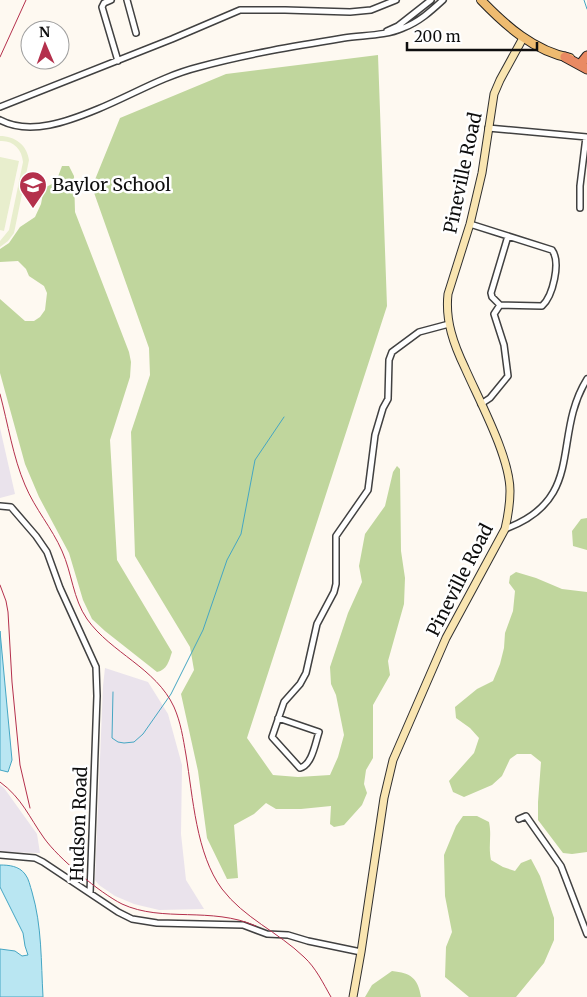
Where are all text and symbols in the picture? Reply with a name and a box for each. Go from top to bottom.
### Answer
north arrow [20,20,70,70]
scale bar [407,20,537,52]
text: N [39,23,50,41]
text: 200 m [414,27,461,46]
street label: Pineville Road [438,110,487,236]
school or university icon: Baylor School [18,170,48,209]
place label: Baylor School [52,173,171,196]
street label: Pineville Road [421,519,498,640]
street label: Hudson Road [65,766,92,882]

